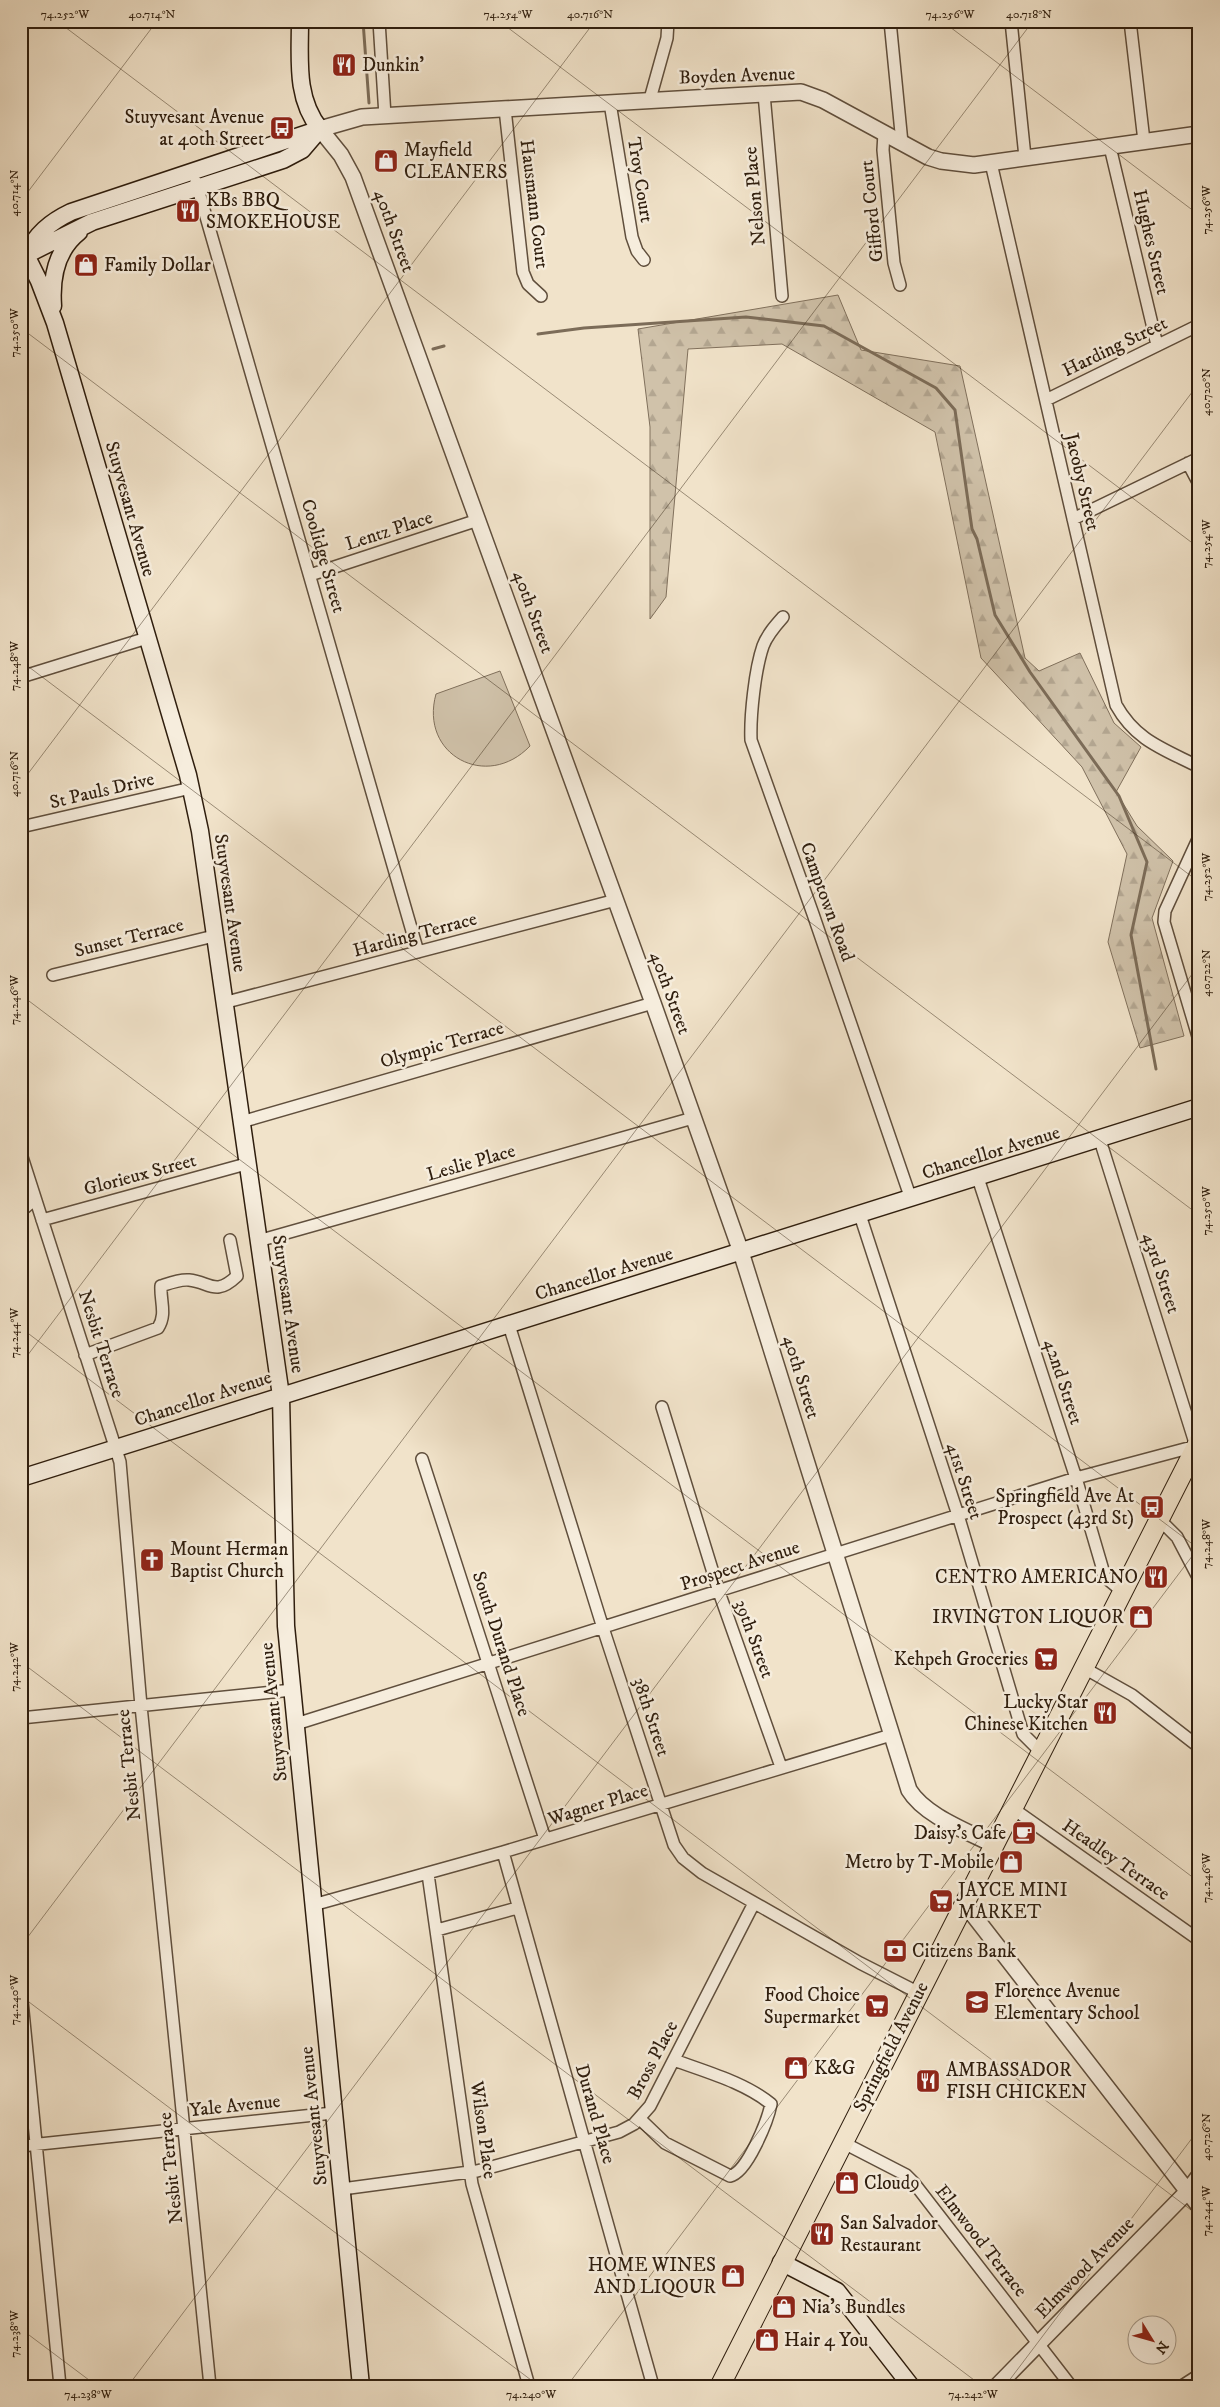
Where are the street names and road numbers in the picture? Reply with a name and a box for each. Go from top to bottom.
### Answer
street label: Boyden Avenue [678,62,796,90]
street label: Troy Court [622,136,658,224]
street label: Hausmann Court [515,138,553,270]
street label: Nelson Place [739,145,771,246]
street label: Gifford Court [855,159,889,263]
street label: 40th Street [368,187,420,275]
street label: Hughes Street [1128,187,1174,297]
street label: Harding Street [1059,312,1171,382]
street label: Jacoby Street [1059,429,1104,533]
street label: Stuyvesant Avenue [100,439,160,579]
street label: Coolidge Street [296,496,350,616]
street label: Lentz Place [342,506,436,556]
street label: 40th Street [507,568,559,656]
street label: St Pauls Drive [47,768,157,814]
street label: Stuyvesant Avenue [209,832,251,974]
street label: Camptown Road [795,839,859,965]
street label: Harding Terrace [351,907,480,963]
street label: Sunset Terrace [72,913,186,963]
street label: 40th Street [644,949,696,1037]
street label: Olympic Terrace [378,1016,507,1074]
street label: Chancellor Avenue [919,1121,1063,1185]
street label: Leslie Place [424,1139,518,1187]
street label: Glorieux Street [81,1149,199,1201]
street label: 43rd Street [1137,1230,1185,1316]
street label: Stuyvesant Avenue [267,1233,309,1375]
street label: Chancellor Avenue [532,1242,676,1306]
street label: Nesbit Terrace [73,1287,129,1401]
street label: 40th Street [777,1332,825,1422]
street label: 42nd Street [1038,1336,1088,1428]
street label: Chancellor Avenue [131,1366,275,1432]
street label: 41st Street [941,1440,987,1522]
street label: Prospect Avenue [677,1536,803,1596]
street label: South Durand Place [467,1569,535,1720]
street label: 39th Street [729,1597,779,1681]
street label: Stuyvesant Avenue [255,1641,293,1783]
street label: 38th Street [627,1675,675,1759]
street label: Nesbit Terrace [112,1708,146,1822]
street label: Wagner Place [544,1779,651,1831]
street label: Headley Terrace [1058,1814,1174,1906]
street label: Springfield Avenue [848,1978,934,2116]
street label: Bross Place [623,2017,683,2103]
street label: Stuyvesant Avenue [295,2045,333,2187]
street label: Durand Place [570,2061,620,2167]
street label: Wilson Place [465,2079,501,2180]
street label: Yale Avenue [188,2090,282,2122]
street label: Nesbit Terrace [154,2111,188,2225]
street label: Elmwood Terrace [930,2180,1032,2302]
street label: Elmwood Avenue [1031,2212,1139,2324]

